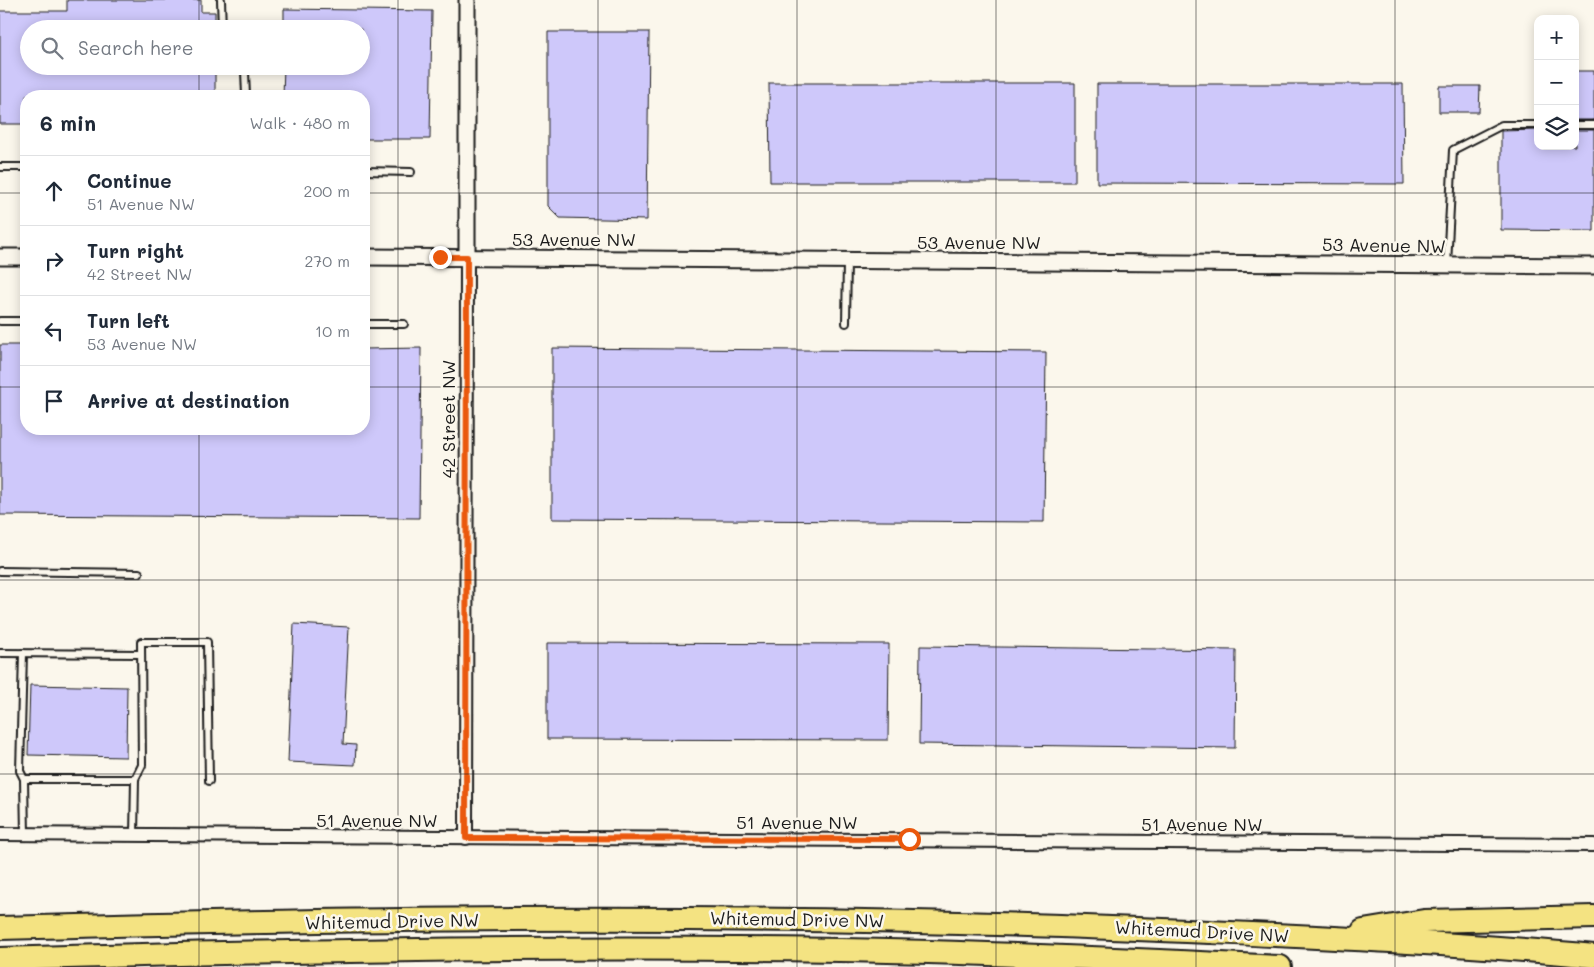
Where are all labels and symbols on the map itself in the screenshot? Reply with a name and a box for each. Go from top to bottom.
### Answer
street label: 53 Avenue NW [512,227,636,251]
street label: 53 Avenue NW [917,230,1041,254]
street label: 53 Avenue NW [1322,232,1446,258]
route end [429,246,452,269]
street label: 42 Street NW [436,360,460,478]
street label: 51 Avenue NW [316,808,438,832]
street label: 51 Avenue NW [736,810,858,834]
street label: 51 Avenue NW [1141,812,1263,836]
route start [898,828,921,851]
street label: Whitemud Drive NW [710,905,884,933]
street label: Whitemud Drive NW [305,907,479,935]
street label: Whitemud Drive NW [1114,914,1290,948]

